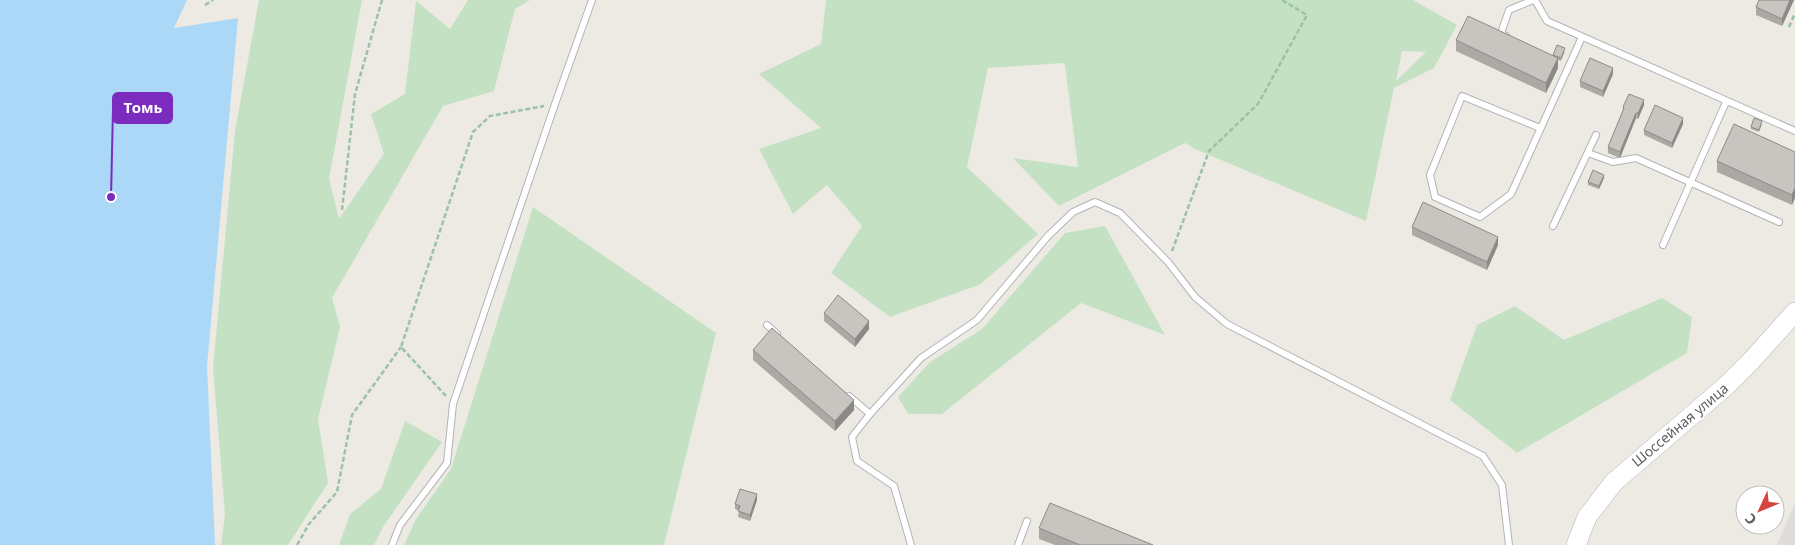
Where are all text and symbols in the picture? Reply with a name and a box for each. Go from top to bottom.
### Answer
callout: Томь [113,93,172,123]
text: Томь [124,97,163,117]
street label: Шоссейная улица [1627,379,1732,471]
north arrow [1735,485,1785,535]
text: С [1740,510,1760,529]

